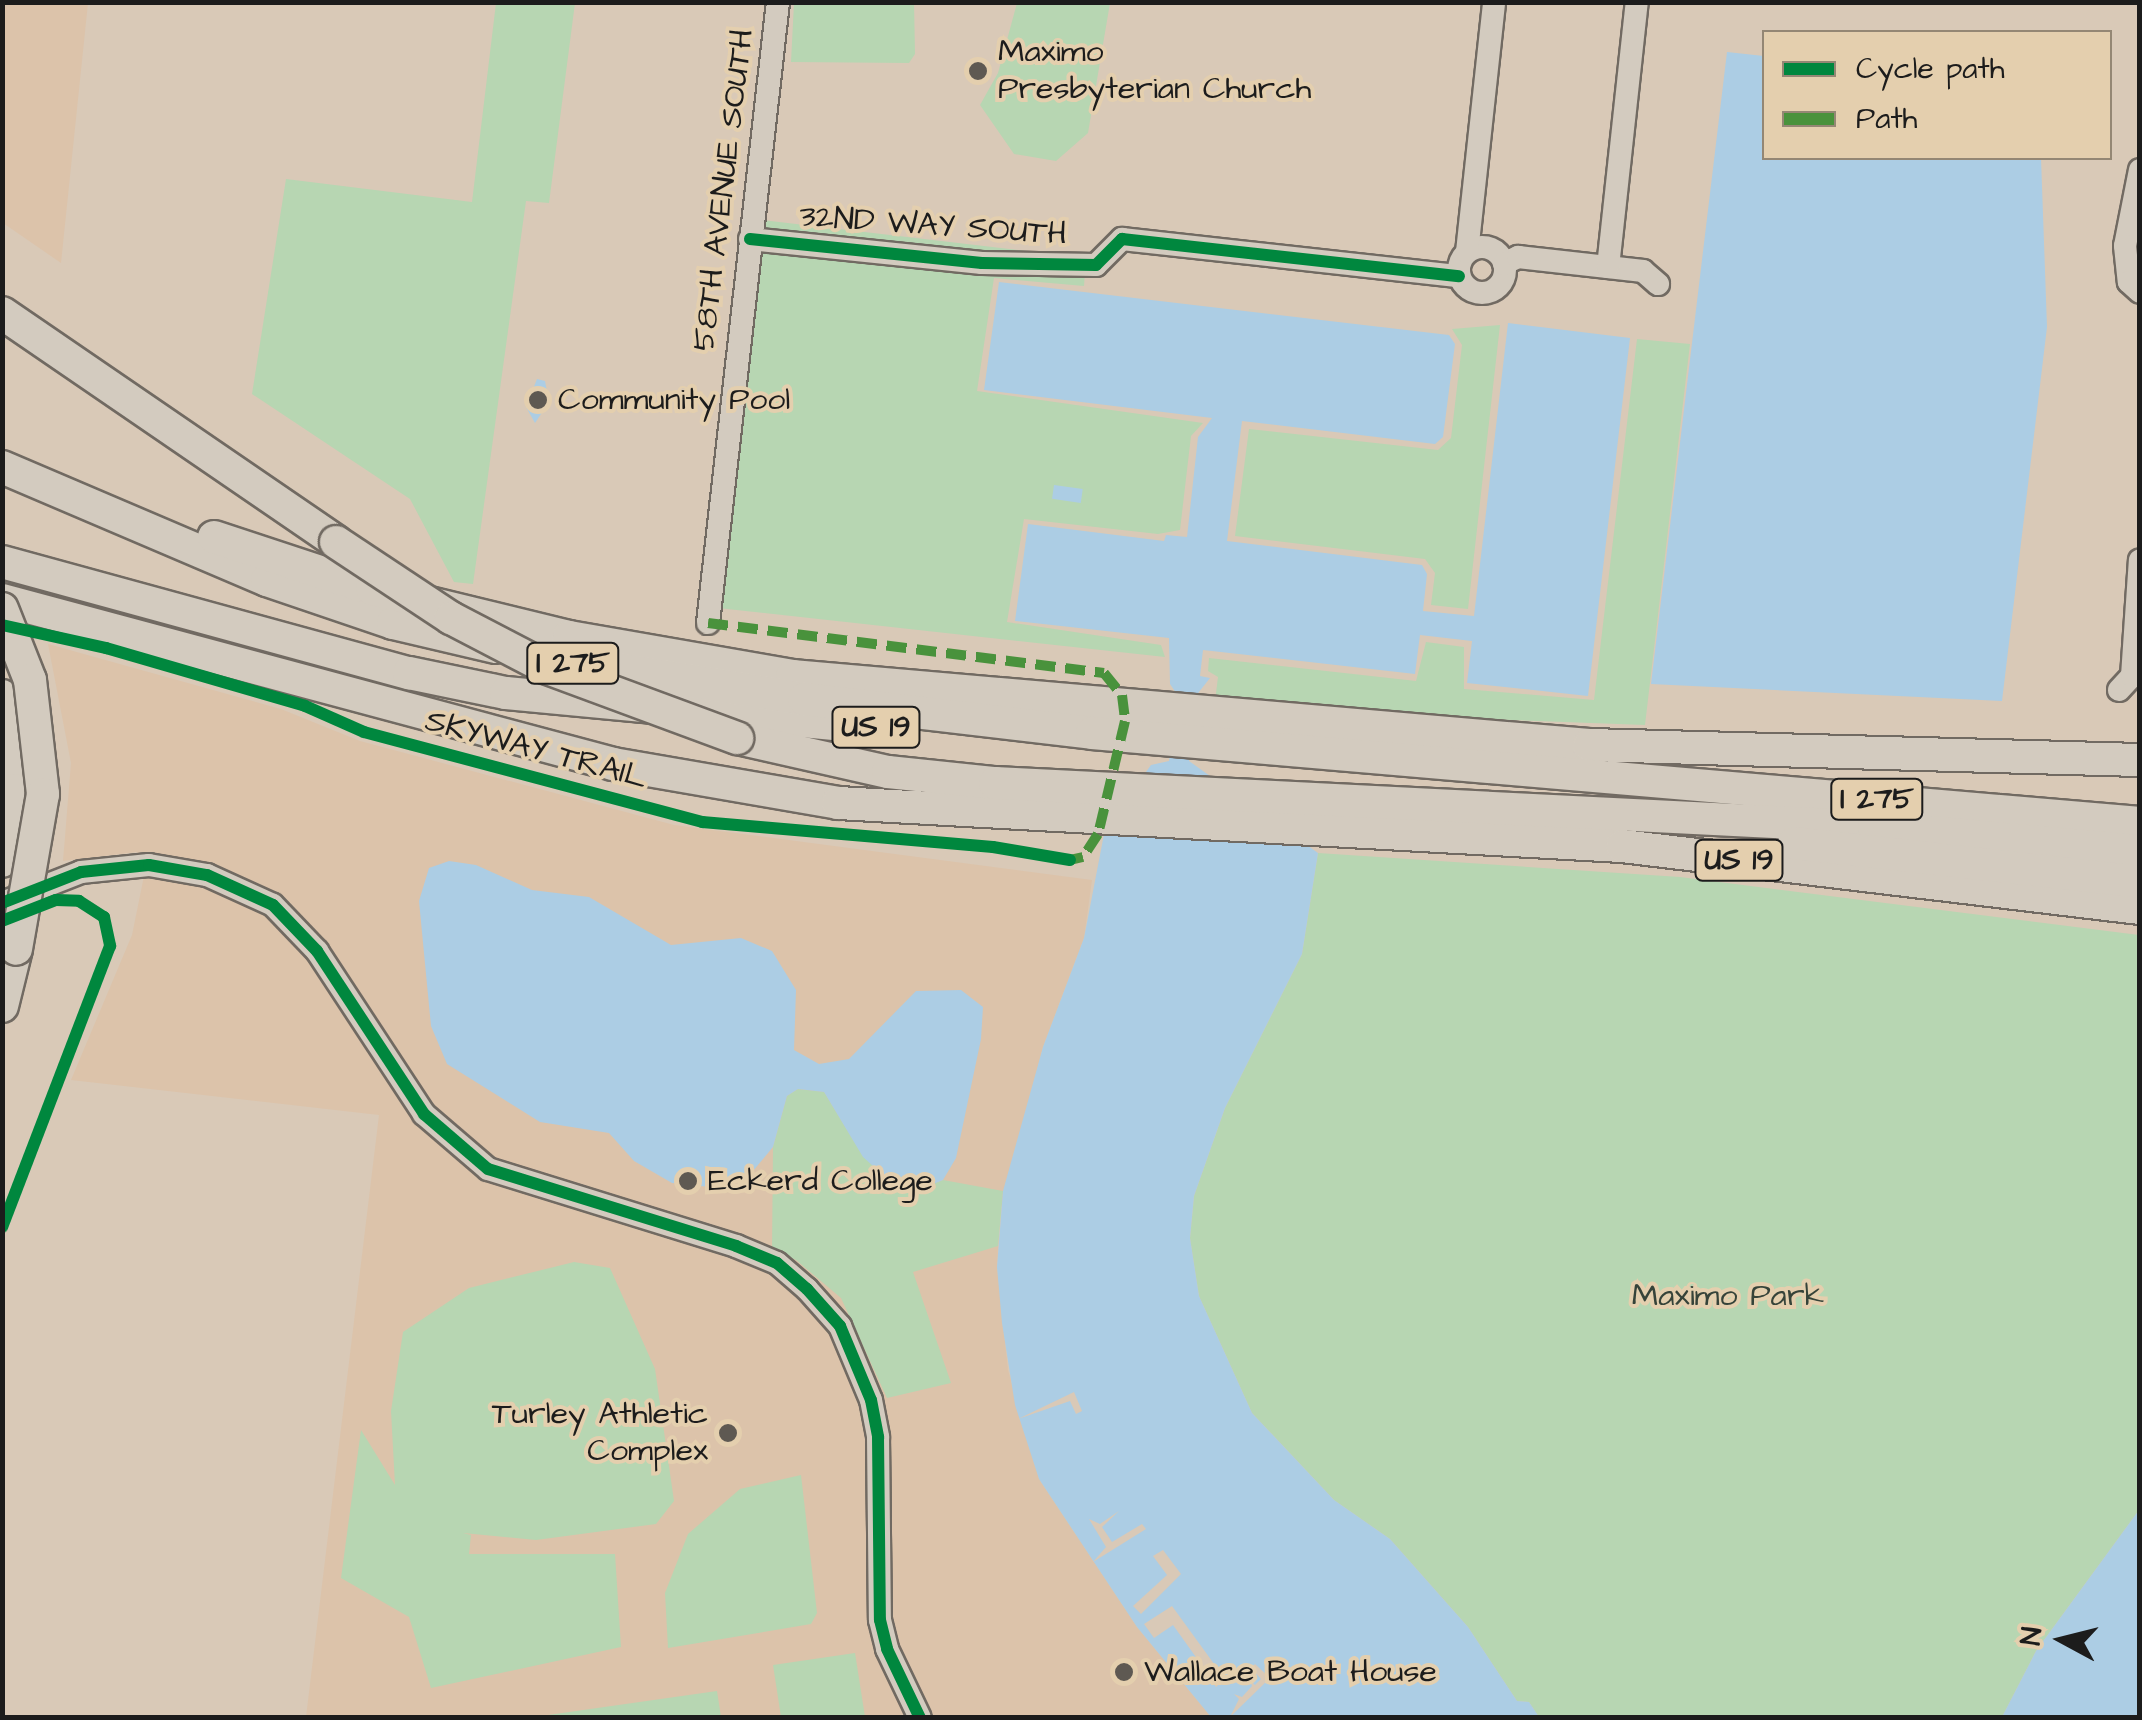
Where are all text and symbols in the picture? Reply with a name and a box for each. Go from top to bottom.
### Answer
street label: 58TH AVENUE SOUTH [685,27,763,353]
legend [1762,30,2112,160]
place label: Maximo Presbyterian Church [998,34,1311,109]
text: Cycle path [1856,48,2005,90]
marker: Maximo Presbyterian Church [967,60,989,82]
text: Path [1856,98,1917,140]
street label: 32ND WAY SOUTH [798,197,1068,255]
place label: Community Pool [558,381,790,419]
marker: Community Pool [527,389,549,411]
road number: I 275 [526,638,620,688]
street label: SKYWAY TRAIL [421,702,651,798]
road number: US 19 [831,702,921,752]
road number: I 275 [1830,774,1924,824]
road number: US 19 [1694,835,1784,885]
place label: Eckerd College [708,1162,933,1200]
marker: Eckerd College [677,1170,699,1192]
park label: Maximo Park [1632,1277,1824,1315]
place label: Turley Athletic Complex [492,1396,708,1471]
marker: Turley Athletic Complex [717,1422,739,1444]
north arrow [2012,1590,2112,1690]
text: N [2011,1625,2052,1647]
place label: Wallace Boat House [1144,1653,1437,1691]
marker: Wallace Boat House [1113,1661,1135,1683]

